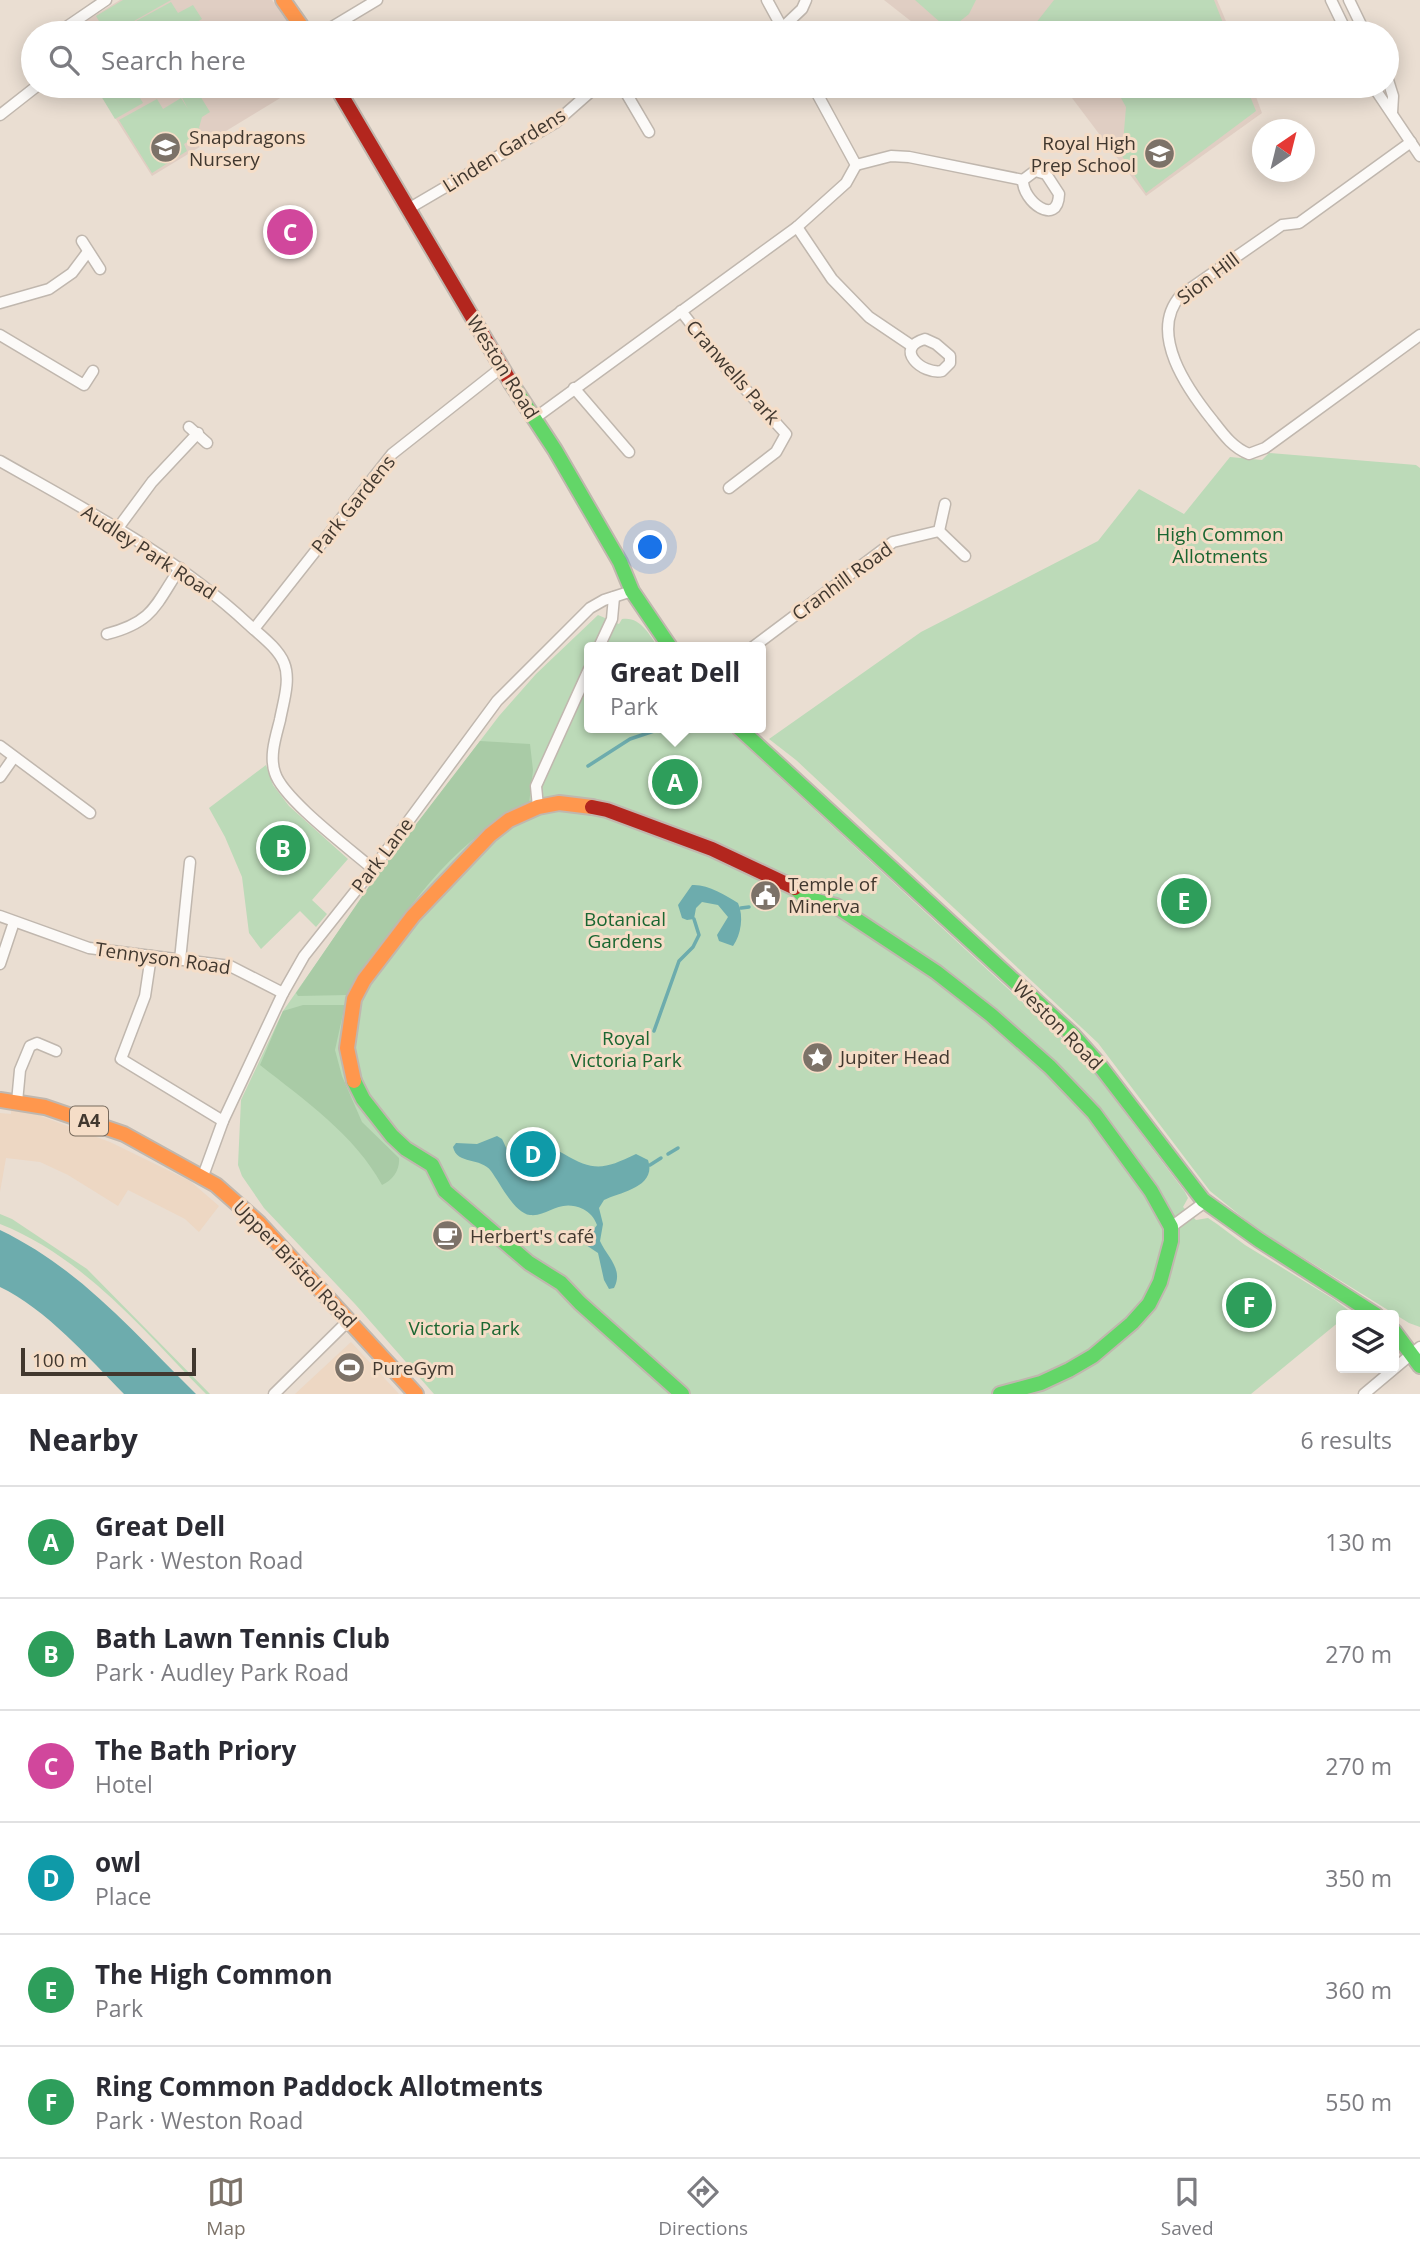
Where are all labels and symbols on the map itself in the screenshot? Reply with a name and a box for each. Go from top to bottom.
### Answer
street label: Linden Gardens [438,102,570,198]
north arrow [1252,119,1315,182]
place label: Snapdragons Nursery [189,124,306,172]
place label: Royal High Prep School [1031,130,1136,178]
school or university icon: Snapdragons Nursery [149,131,183,165]
school or university icon: Royal High Prep School [1142,137,1176,171]
pin: C [267,206,313,258]
street label: Sion Hill [1172,246,1244,310]
street label: Weston Road [461,310,545,424]
street label: Cranwells Park [680,314,786,430]
street label: Park Gardens [305,449,401,559]
street label: Audley Park Road [77,499,221,605]
park label: High Common Allotments [1156,521,1284,569]
your location [633,530,667,564]
street label: Cranhill Road [787,536,897,626]
pin: A [652,756,698,808]
street label: Park Lane [345,812,419,898]
pin: B [260,822,306,874]
place label: Temple of Minerva [788,871,878,919]
pin: E [1161,875,1207,927]
public building icon: Temple of Minerva [748,878,782,912]
park label: Botanical Gardens [584,906,666,954]
street label: Tennyson Road [94,936,232,980]
street label: Weston Road [1007,974,1109,1076]
park label: Royal Victoria Park [570,1025,682,1073]
place icon: Jupiter Head [800,1040,834,1074]
place label: Jupiter Head [838,1044,950,1070]
road number: A4 [70,1106,108,1136]
pin: D [510,1128,556,1180]
street label: Upper Bristol Road [227,1195,363,1333]
cafe icon: Herbert's café [430,1219,464,1253]
place label: Herbert's café [470,1223,594,1249]
pin: F [1226,1279,1272,1331]
park label: Victoria Park [408,1315,520,1341]
scale bar [21,1345,196,1377]
sports icon: PureGym [332,1351,366,1385]
place label: PureGym [372,1355,454,1381]

